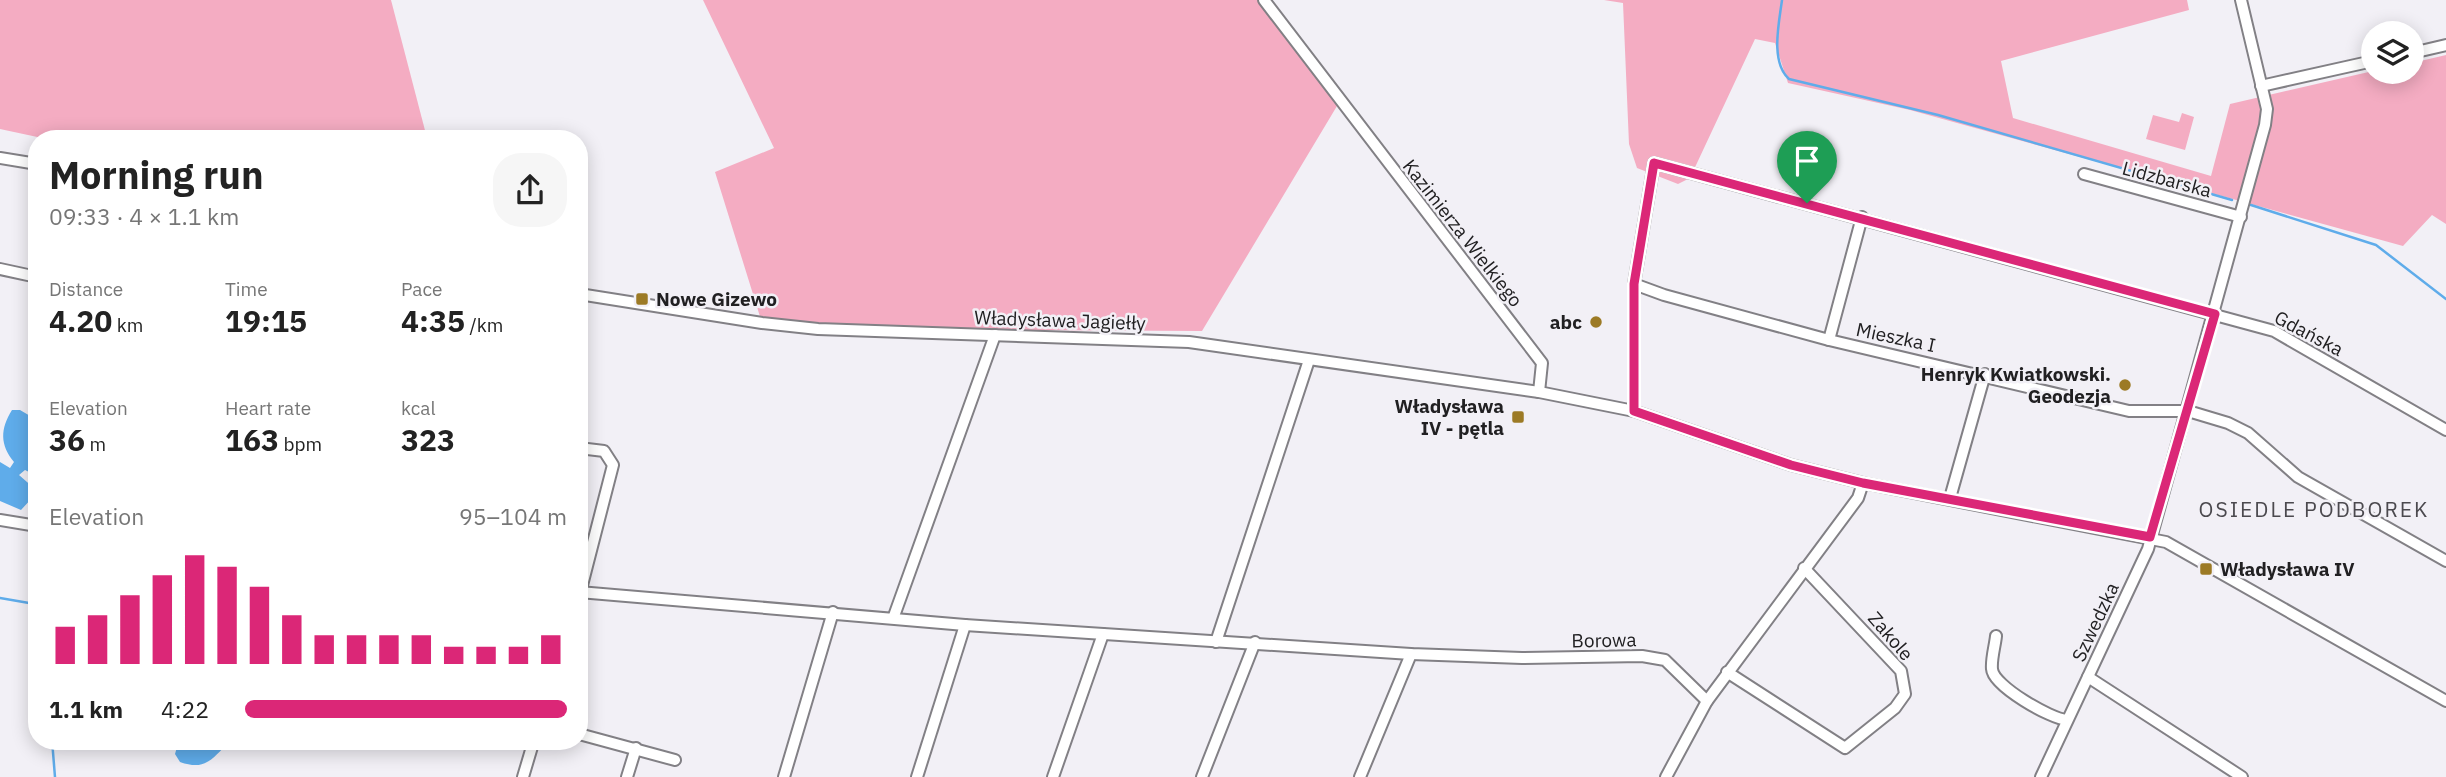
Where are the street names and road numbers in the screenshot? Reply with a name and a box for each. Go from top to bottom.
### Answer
street label: Kazimierza Wielkiego [1398,154,1528,312]
street label: Lidzbarska [2120,156,2214,202]
street label: Władysława Jagiełły [974,305,1147,335]
street label: Gdańska [2270,305,2348,361]
street label: Mieszka I [1854,317,1938,357]
street label: Szwedzka [2066,579,2124,665]
street label: Zakole [1863,607,1919,665]
street label: Borowa [1571,627,1637,653]

